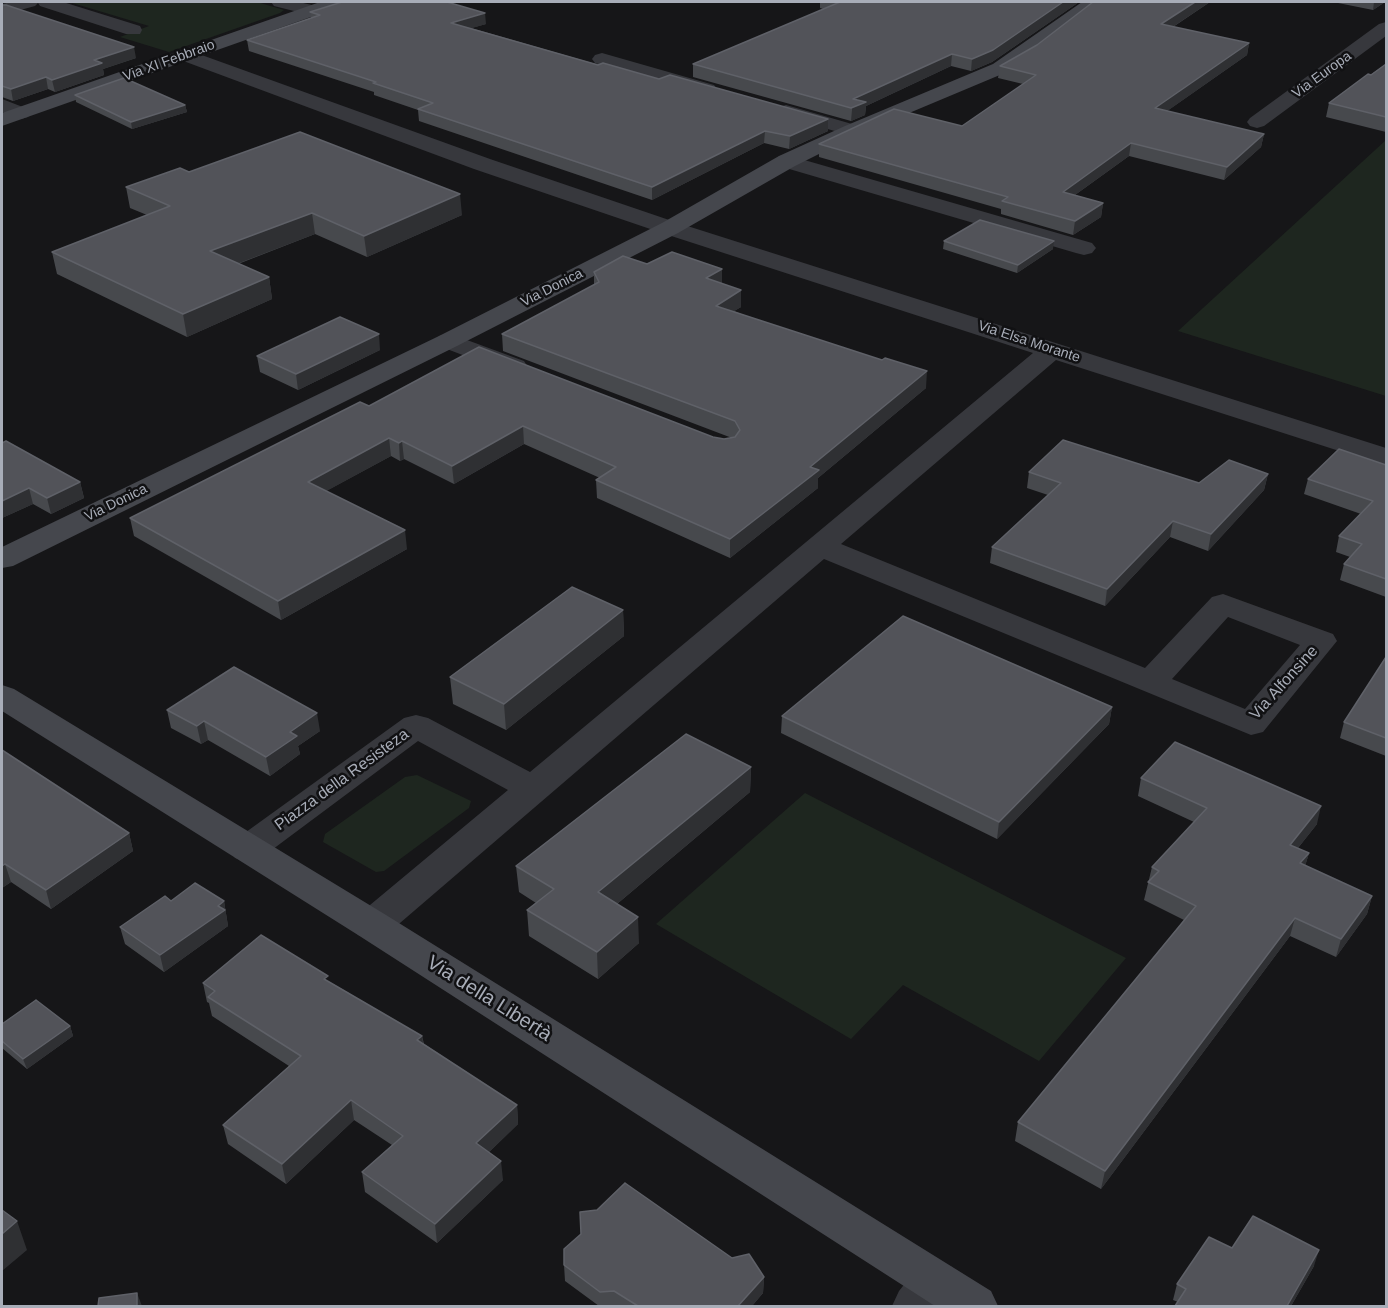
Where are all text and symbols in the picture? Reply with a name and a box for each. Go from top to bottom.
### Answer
street label: Via XI Febbraio [121,37,217,85]
street label: Via Europa [1289,48,1355,102]
street label: Via Donica [518,265,586,311]
street label: Via Elsa Morante [976,318,1082,366]
street label: Via Donica [82,481,150,525]
street label: Via Alfonsine [1246,642,1322,724]
street label: Piazza della Resisteza [271,725,413,835]
street label: Via della Libertà [422,951,556,1047]

